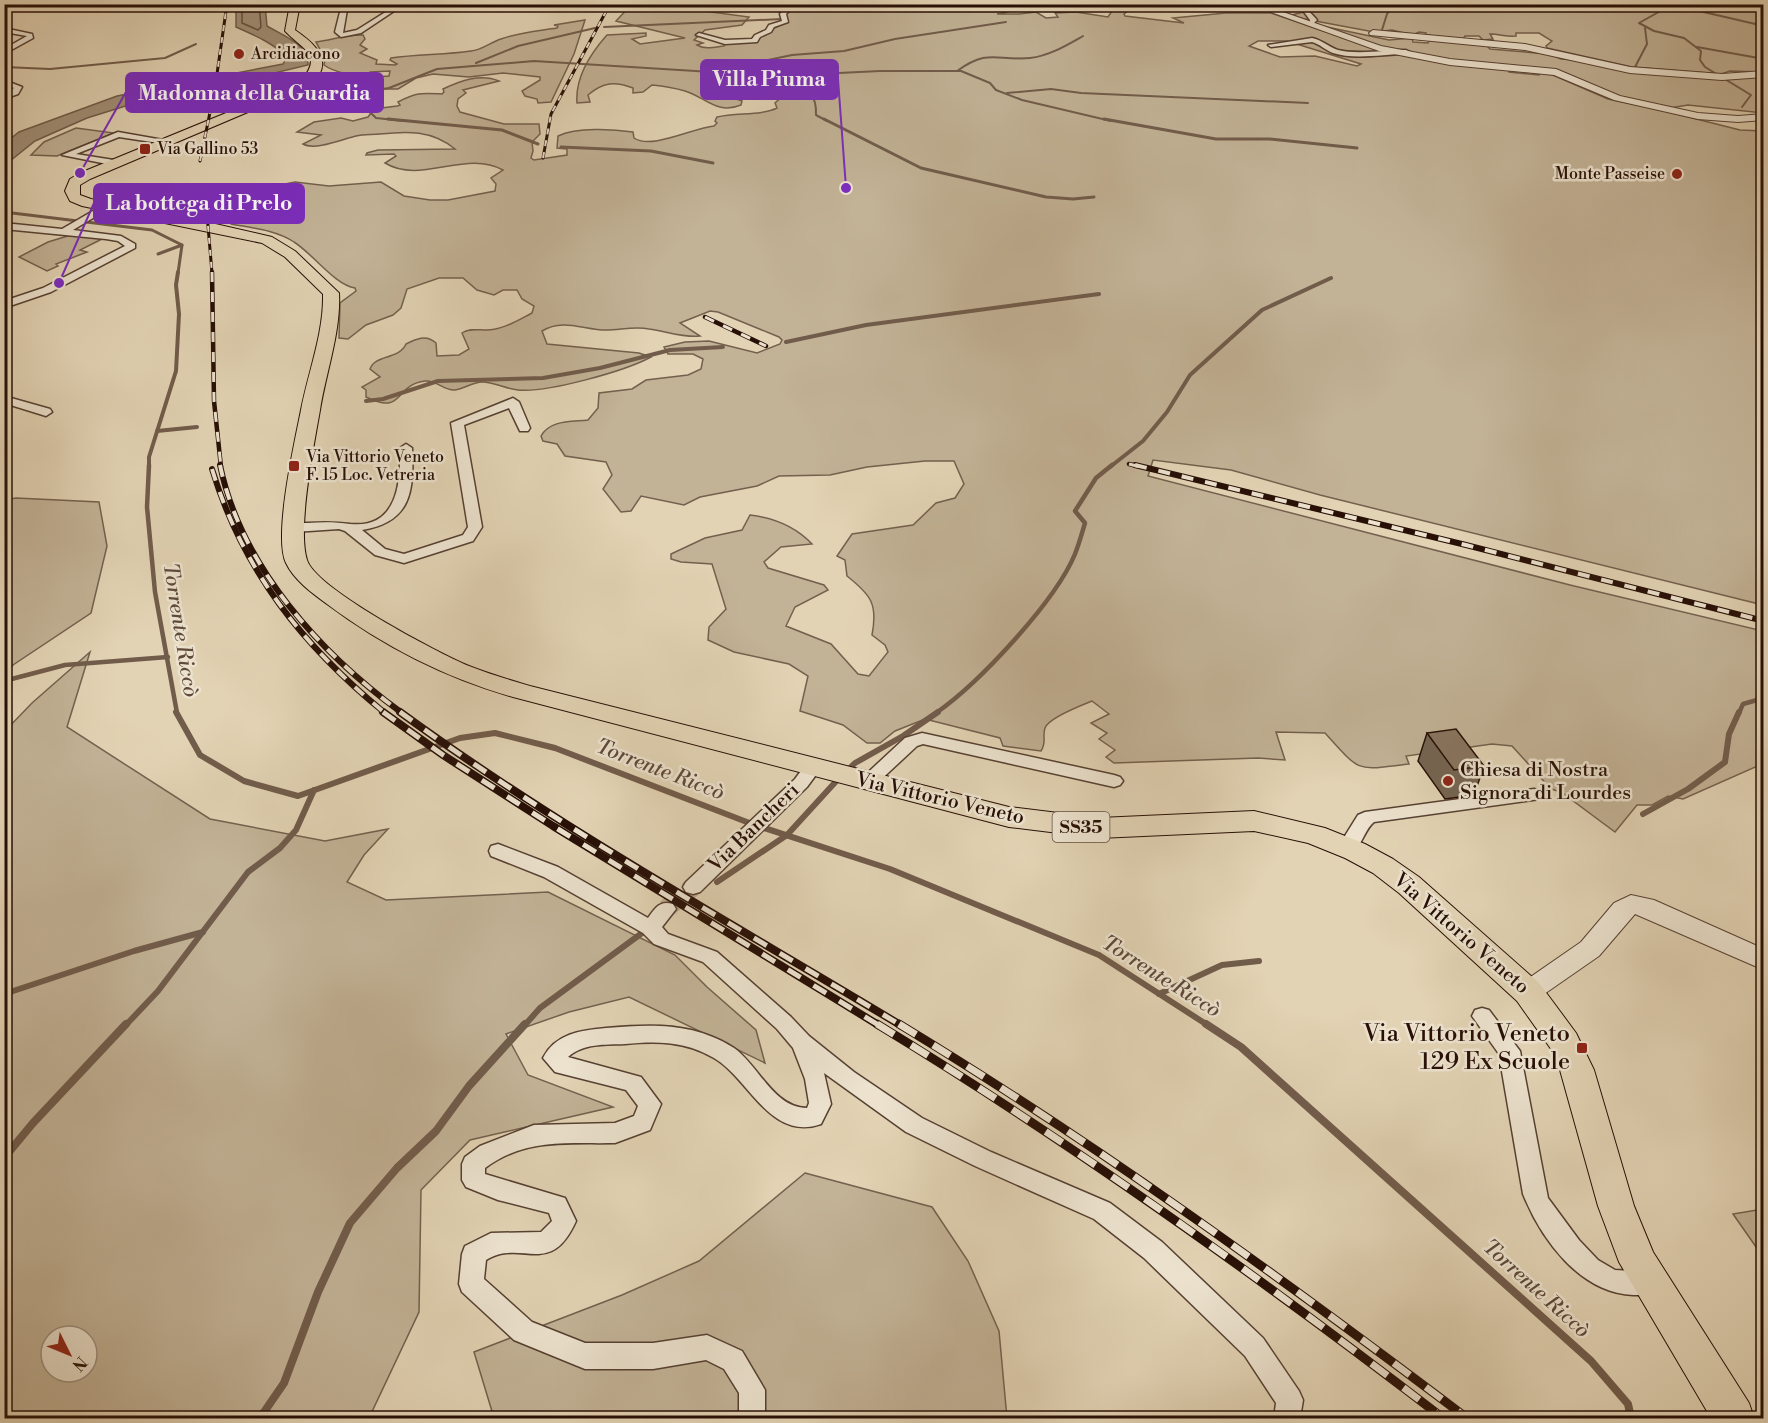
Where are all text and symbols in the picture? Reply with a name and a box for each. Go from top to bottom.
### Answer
place label: Arcidiacono [250,44,340,64]
marker: Arcidiacono [232,47,246,61]
callout: Villa Piuma [701,60,838,99]
text: Villa Piuma [711,67,826,93]
callout: Madonna della Guardia [126,73,383,112]
text: Madonna della Guardia [138,81,371,107]
place label: Via Gallino 53 [156,139,258,159]
marker: Via Gallino 53 [138,142,152,156]
place label: Monte Passeise [1555,164,1665,184]
marker: Monte Passeise [1670,167,1684,181]
callout: La bottega di Prelo [94,184,304,223]
text: La bottega di Prelo [106,191,292,217]
place label: Via Vittorio Veneto F. 15 Loc. Vetreria [305,447,444,485]
marker: Via Vittorio Veneto F. 15 Loc. Vetreria [287,459,301,473]
water label: Torrente Riccò [157,561,203,699]
water label: Torrente Riccò [592,734,728,806]
place label: Chiesa di Nostra Signora di Lourdes [1460,758,1631,806]
street label: Via Vittorio Veneto [852,767,1027,831]
marker: Chiesa di Nostra Signora di Lourdes [1441,774,1455,788]
street label: Via Bancheri [702,778,805,879]
road number: SS35 [1052,812,1110,842]
street label: Via Vittorio Veneto [1387,867,1534,1000]
water label: Torrente Riccò [1097,930,1225,1024]
place label: Via Vittorio Veneto 129 Ex Scuole [1362,1019,1570,1077]
marker: Via Vittorio Veneto 129 Ex Scuole [1575,1041,1589,1055]
water label: Torrente Riccò [1477,1234,1595,1344]
north arrow [39,1324,99,1384]
text: N [67,1352,91,1375]

